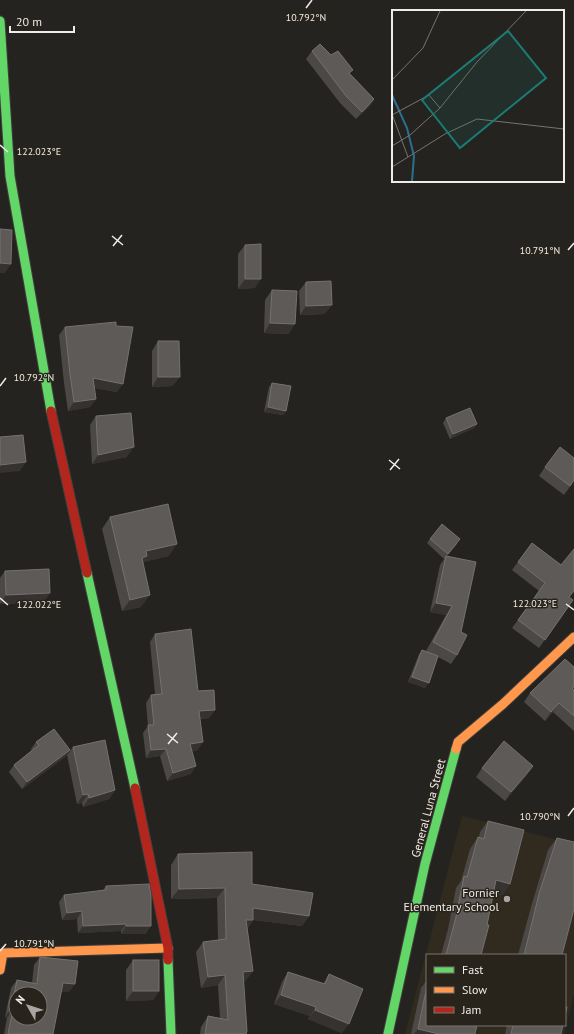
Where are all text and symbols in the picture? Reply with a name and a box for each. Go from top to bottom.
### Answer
scale bar [10,8,74,34]
inset map [392,10,564,182]
text: 10.792°N [286,11,326,24]
text: 20 m [16,14,42,29]
text: 122.023°E [17,145,61,158]
text: 10.791°N [520,244,560,257]
text: 10.792°N [14,371,54,384]
text: 122.023°E [513,597,557,610]
text: 122.022°E [17,598,61,611]
street label: General Luna Street [408,757,448,859]
text: 10.790°N [520,810,560,823]
place label: Fornier Elementary School [403,885,499,914]
marker: Fornier Elementary School [502,894,512,904]
text: 10.791°N [14,937,54,950]
legend [426,954,566,1026]
text: Fast [462,962,483,977]
text: Slow [462,982,487,997]
north arrow [8,986,48,1026]
text: N [13,992,28,1007]
text: Jam [461,1002,481,1017]

